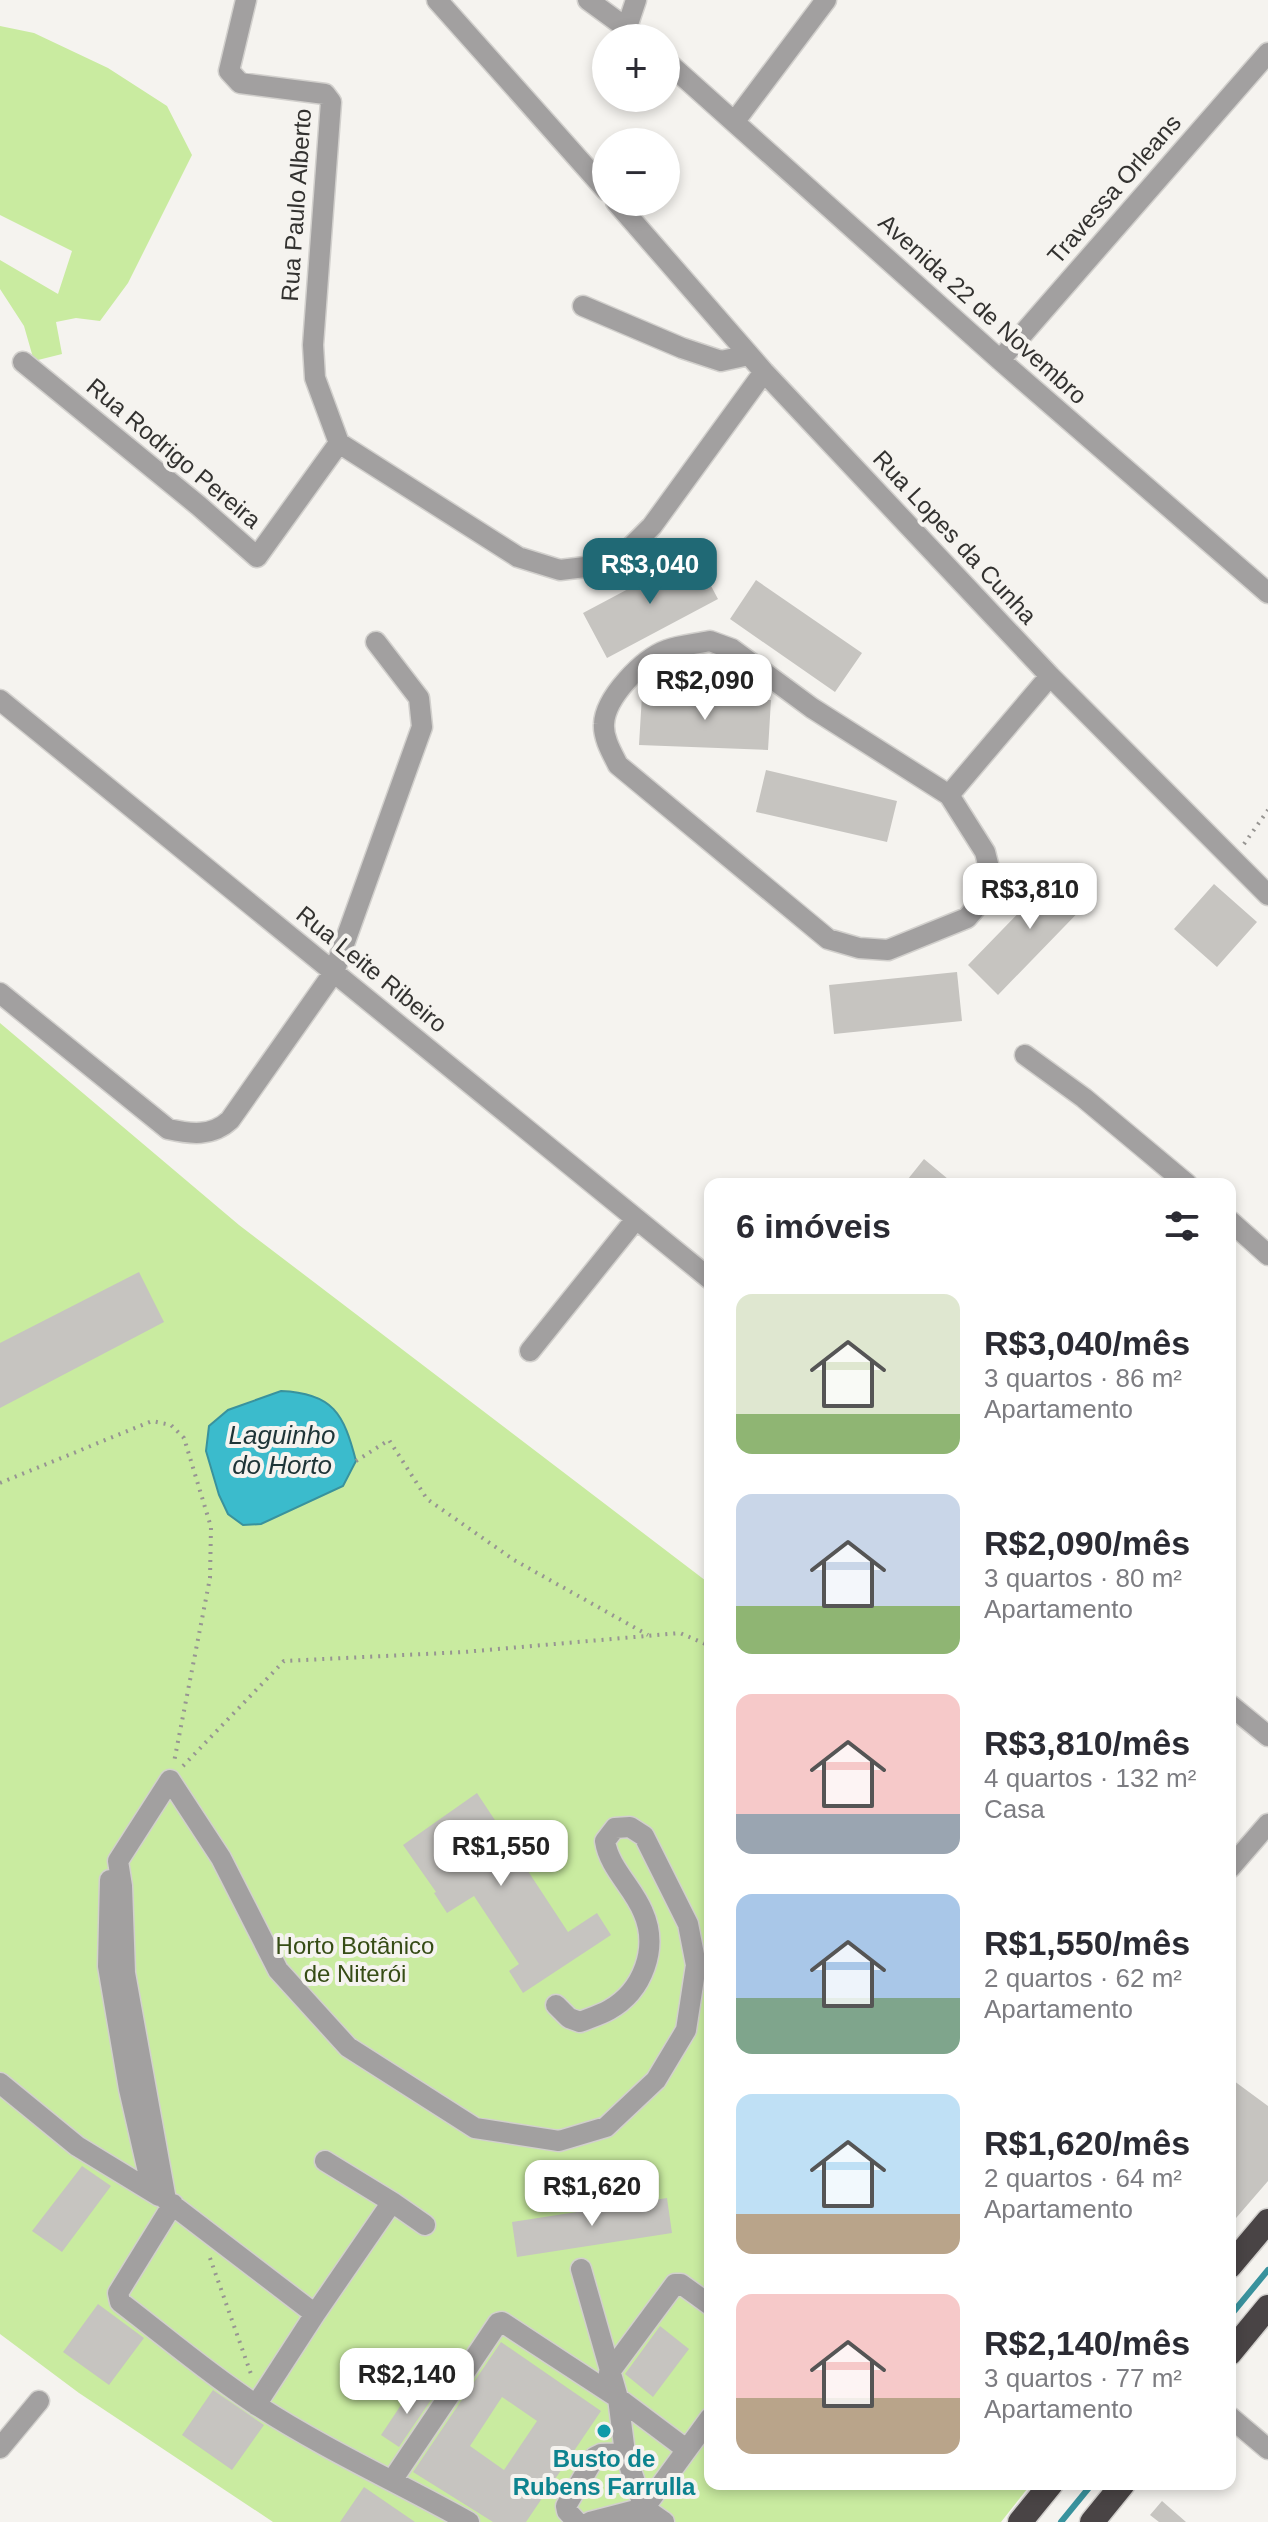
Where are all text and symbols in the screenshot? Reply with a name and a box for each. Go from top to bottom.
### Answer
map controls [592,24,680,216]
button: + [592,24,680,112]
street label: Rua Paulo Alberto [276,108,316,302]
street label: Travessa Orleans [1042,109,1186,269]
button: − [592,128,680,216]
street label: Avenida 22 de Novembro [873,208,1093,410]
street label: Rua Rodrigo Pereira [82,372,267,534]
street label: Rua Lopes da Cunha [868,445,1043,630]
pin: R$3,040 [576,538,724,606]
text: R$3,040 [601,549,699,579]
pin: R$2,090 [631,654,779,722]
text: R$2,090 [656,665,754,695]
pin: R$3,810 [956,863,1104,931]
text: R$3,810 [981,874,1079,904]
street label: Rua Leite Ribeiro [291,900,453,1038]
icon: filters [1160,1204,1204,1248]
text: 6 imóveis [736,1207,891,1245]
text: R$3,040/mês [984,1324,1190,1362]
icon: home [800,1326,896,1422]
text: 3 quartos · 86 m² [984,1363,1182,1393]
text: Apartamento [984,1394,1133,1424]
water label: Laguinho do Horto [229,1420,336,1480]
text: R$2,090/mês [984,1524,1190,1562]
icon: home [800,1526,896,1622]
text: 3 quartos · 80 m² [984,1563,1182,1593]
text: Apartamento [984,1594,1133,1624]
text: R$3,810/mês [984,1724,1190,1762]
icon: home [800,1726,896,1822]
text: 4 quartos · 132 m² [984,1763,1196,1793]
text: Casa [984,1794,1045,1824]
pin: R$1,550 [427,1820,575,1888]
text: R$1,550 [452,1831,550,1861]
text: R$1,550/mês [984,1924,1190,1962]
icon: home [800,1926,896,2022]
park label: Horto Botânico de Niterói [276,1932,434,1987]
text: 2 quartos · 62 m² [984,1963,1182,1993]
text: Apartamento [984,1994,1133,2024]
text: R$1,620/mês [984,2124,1190,2162]
icon: home [800,2126,896,2222]
pin: R$1,620 [518,2160,666,2228]
text: 2 quartos · 64 m² [984,2163,1182,2193]
text: R$1,620 [543,2171,641,2201]
text: Apartamento [984,2194,1133,2224]
text: R$2,140/mês [984,2324,1190,2362]
icon: home [800,2326,896,2422]
pin: R$2,140 [333,2348,481,2416]
text: R$2,140 [358,2359,456,2389]
text: 3 quartos · 77 m² [984,2363,1182,2393]
text: Apartamento [984,2394,1133,2424]
marker: Busto de Rubens Farrulla [595,2422,613,2440]
place label: Busto de Rubens Farrulla [513,2445,696,2500]

